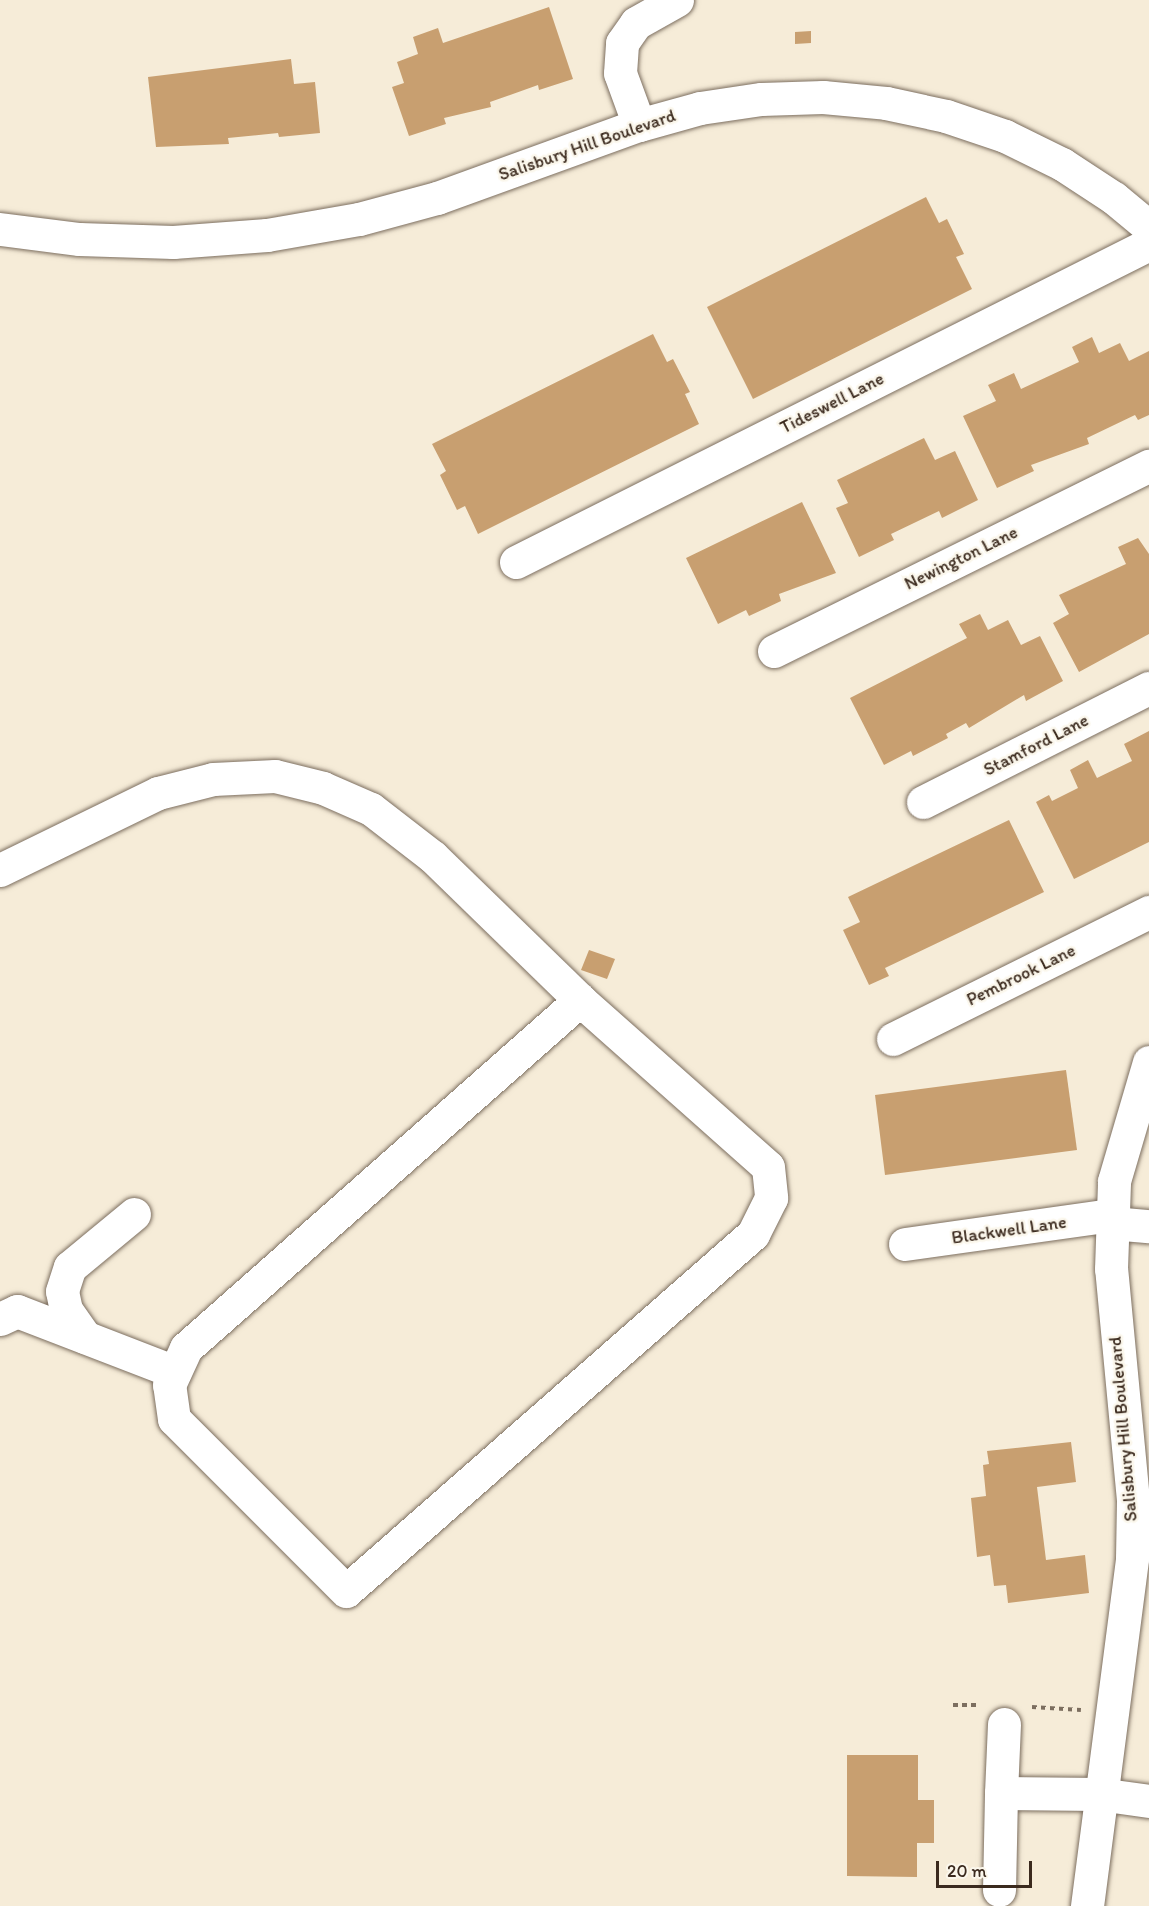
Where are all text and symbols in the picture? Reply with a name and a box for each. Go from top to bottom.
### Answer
street label: Salisbury Hill Boulevard [495,104,679,186]
street label: Tideswell Lane [777,368,887,438]
street label: Newington Lane [901,521,1021,595]
street label: Stamford Lane [980,709,1092,781]
street label: Pembrook Lane [963,939,1079,1011]
street label: Blackwell Lane [950,1211,1068,1249]
street label: Salisbury Hill Boulevard [1104,1335,1142,1523]
scale bar [939,1849,1035,1887]
text: 20 m [947,1860,987,1882]

